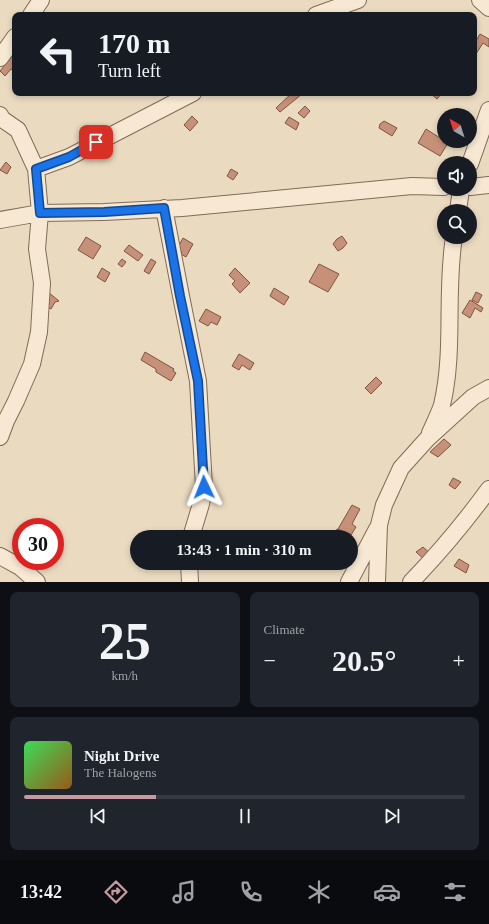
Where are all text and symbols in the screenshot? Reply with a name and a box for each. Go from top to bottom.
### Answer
icon: left [32,28,84,80]
text: 170 m [98,28,170,59]
text: Turn left [98,61,161,81]
north arrow [437,108,477,148]
map controls [437,108,477,244]
pin [79,125,113,159]
icon: arrive [85,131,107,153]
button: sound [437,156,477,196]
button: search [437,204,477,244]
position arrow [183,466,225,508]
speed limit sign: 30 [12,518,64,570]
text: 13:43 · 1 min · 310 m [177,542,312,558]
text: 25 [99,613,151,670]
text: Climate [264,622,305,637]
text: 20.5° [332,644,397,677]
text: − [264,648,276,673]
text: + [453,648,465,673]
text: km/h [111,668,138,683]
text: Night Drive [84,748,159,764]
text: The Halogens [84,765,157,780]
icon: previous [87,805,109,827]
icon: pause [234,805,256,827]
icon: next [381,805,403,827]
icon: directions [102,878,130,906]
icon: music [170,878,198,906]
icon: phone [237,878,265,906]
icon: climate [305,878,333,906]
icon: car [373,878,401,906]
icon: filters [441,878,469,906]
text: 13:42 [20,882,62,902]

